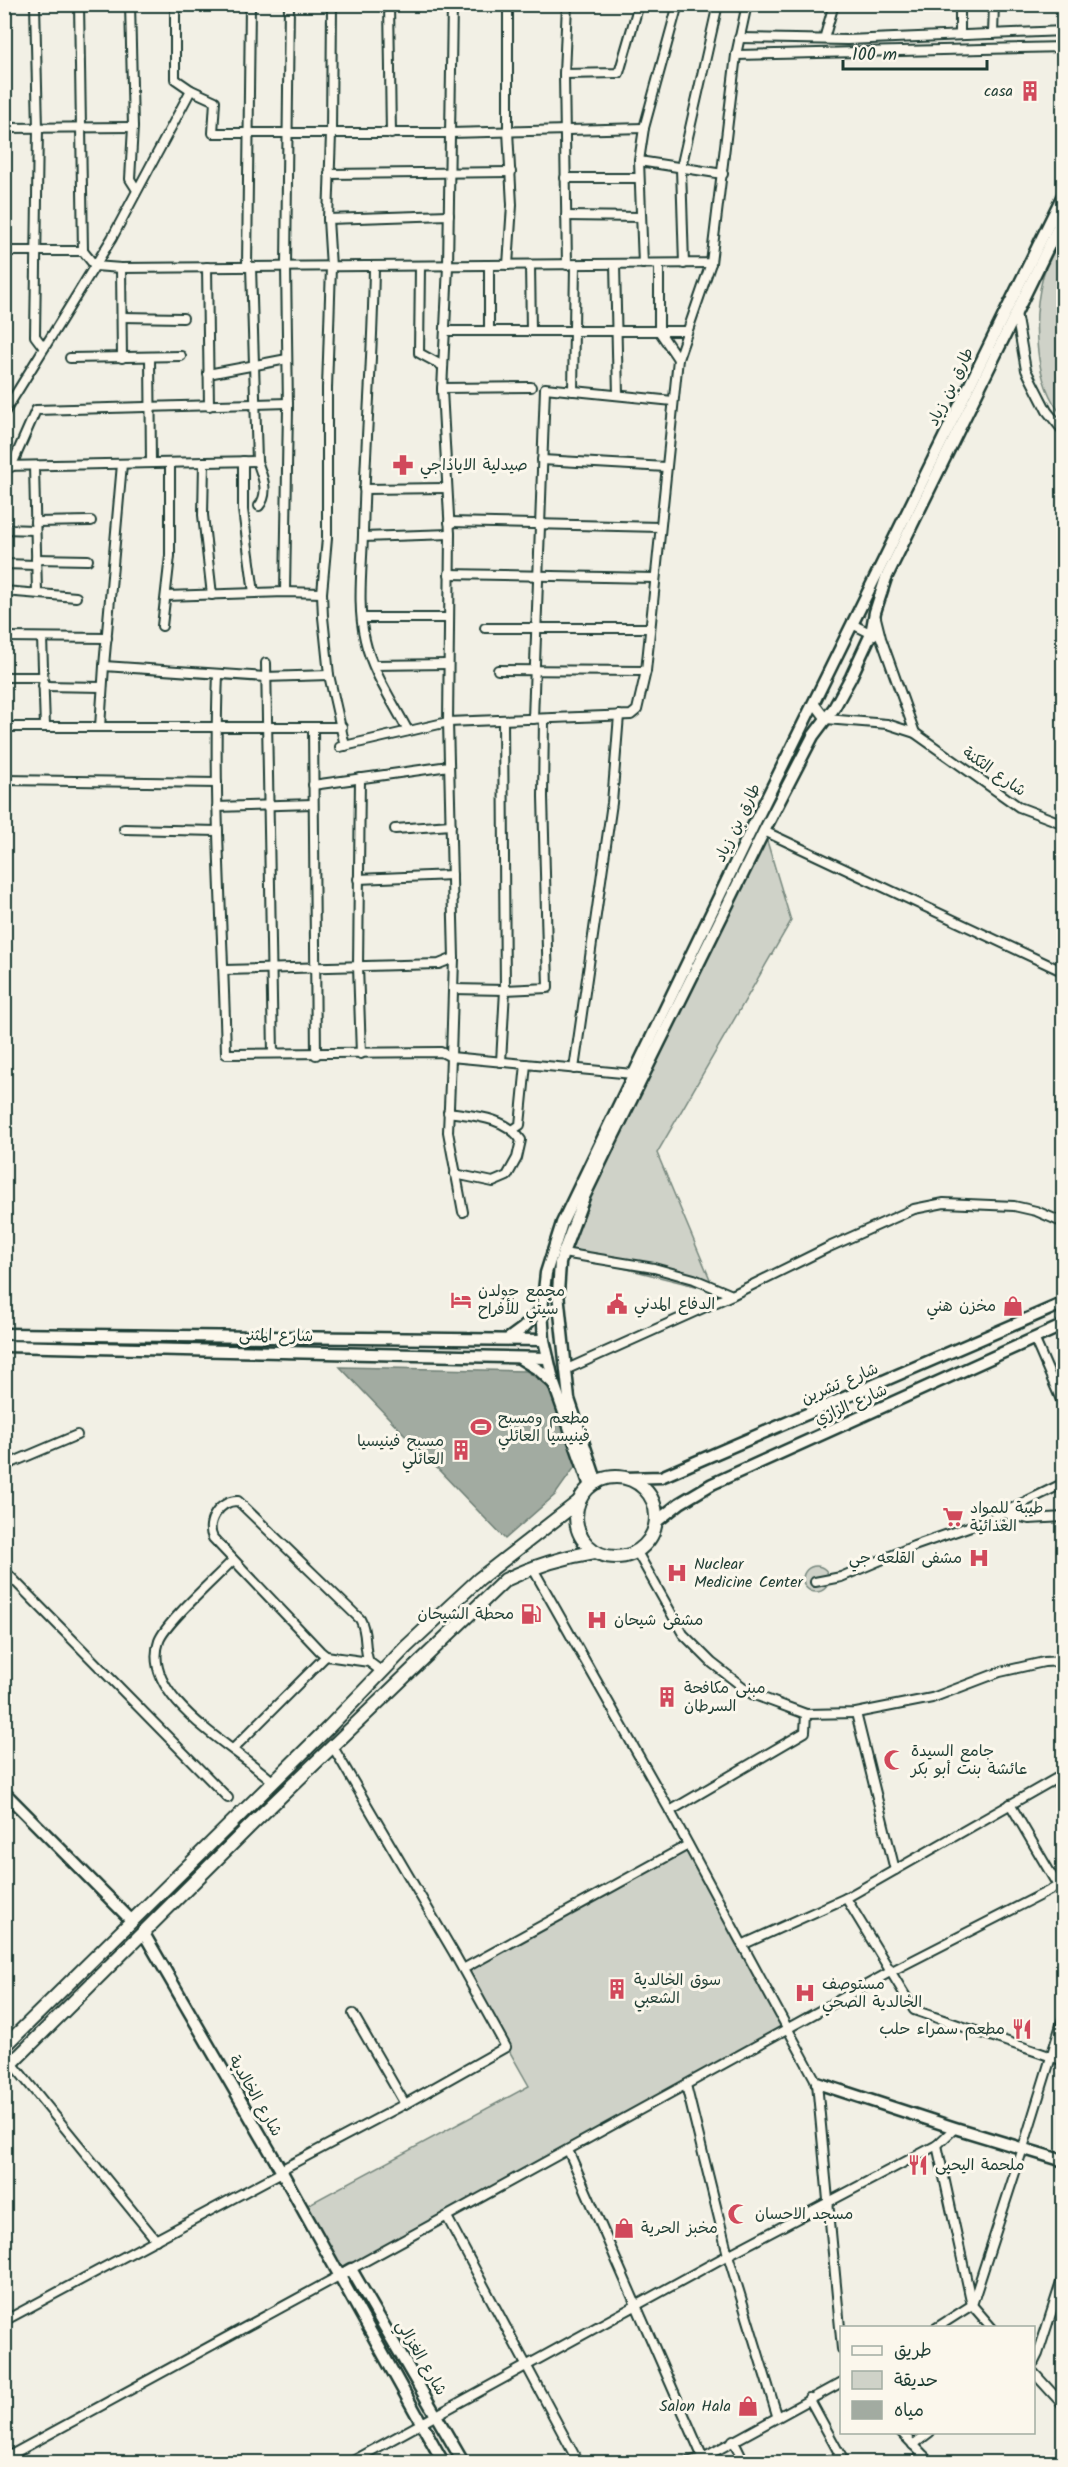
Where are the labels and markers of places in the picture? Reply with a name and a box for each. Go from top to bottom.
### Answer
place label: casa [984,79,1013,104]
building icon: casa [1018,79,1042,103]
pharmacy icon: صيدلية الاياذاجي [391,453,415,477]
place label: صيدلية الاياذاجي [420,453,528,479]
place label: مجمع جولدن سيتي للأفراح [478,1279,565,1323]
hotel icon: مجمع جولدن سيتي للأفراح [449,1288,473,1312]
public building icon: الدفاع المدني [605,1292,629,1316]
place label: الدفاع المدني [634,1292,715,1318]
place label: مخزن هني [926,1294,996,1320]
shop icon: مخزن هني [1001,1294,1025,1318]
place label: مطعم ومسبح فينيسيا العائلي [498,1406,590,1450]
sports icon: مطعم ومسبح فينيسيا العائلي [469,1415,493,1439]
place label: مسبح فينيسيا العائلي [357,1429,444,1473]
building icon: مسبح فينيسيا العائلي [449,1438,473,1462]
place label: طيبة للمواد الغذائية [970,1496,1044,1539]
supermarket icon: طيبة للمواد الغذائية [941,1505,965,1529]
place label: مشفى القلعه جي [849,1546,962,1572]
hospital icon: مشفى القلعه جي [967,1546,991,1570]
place label: Nuclear Medicine Center [694,1552,804,1595]
hospital icon: Nuclear Medicine Center [665,1561,689,1585]
place label: محطة الشيحان [417,1602,514,1627]
fuel station icon: محطة الشيحان [519,1602,543,1626]
hospital icon: مشفى شيحان [585,1608,609,1632]
place label: مشفى شيحان [614,1608,703,1633]
place label: مبنى مكافحة السرطان [684,1676,766,1719]
building icon: مبنى مكافحة السرطان [655,1685,679,1709]
place label: جامع السيدة عائشة بنت أبو بكر [909,1739,1027,1782]
mosque icon: جامع السيدة عائشة بنت أبو بكر [882,1748,906,1772]
place label: سوق الخالدية الشعبي [634,1968,721,2012]
place label: مستوصف الخالدية الصحي [822,1972,922,2016]
building icon: سوق الخالدية الشعبي [605,1977,629,2001]
hospital icon: مستوصف الخالدية الصحي [793,1981,817,2005]
place label: مطعم سمراء حلب [879,2017,1005,2042]
restaurant icon: مطعم سمراء حلب [1010,2017,1034,2041]
restaurant icon: ملحمة اليحيى [906,2153,930,2177]
place label: ملحمة اليحيى [935,2153,1024,2178]
mosque icon: مسجد الاحسان [726,2202,750,2226]
place label: مسجد الاحسان [755,2202,853,2227]
shop icon: مخبز الحرية [612,2216,636,2240]
place label: مخبز الحرية [641,2216,718,2241]
place label: Salon Hala [659,2394,731,2419]
shop icon: Salon Hala [736,2394,760,2418]

